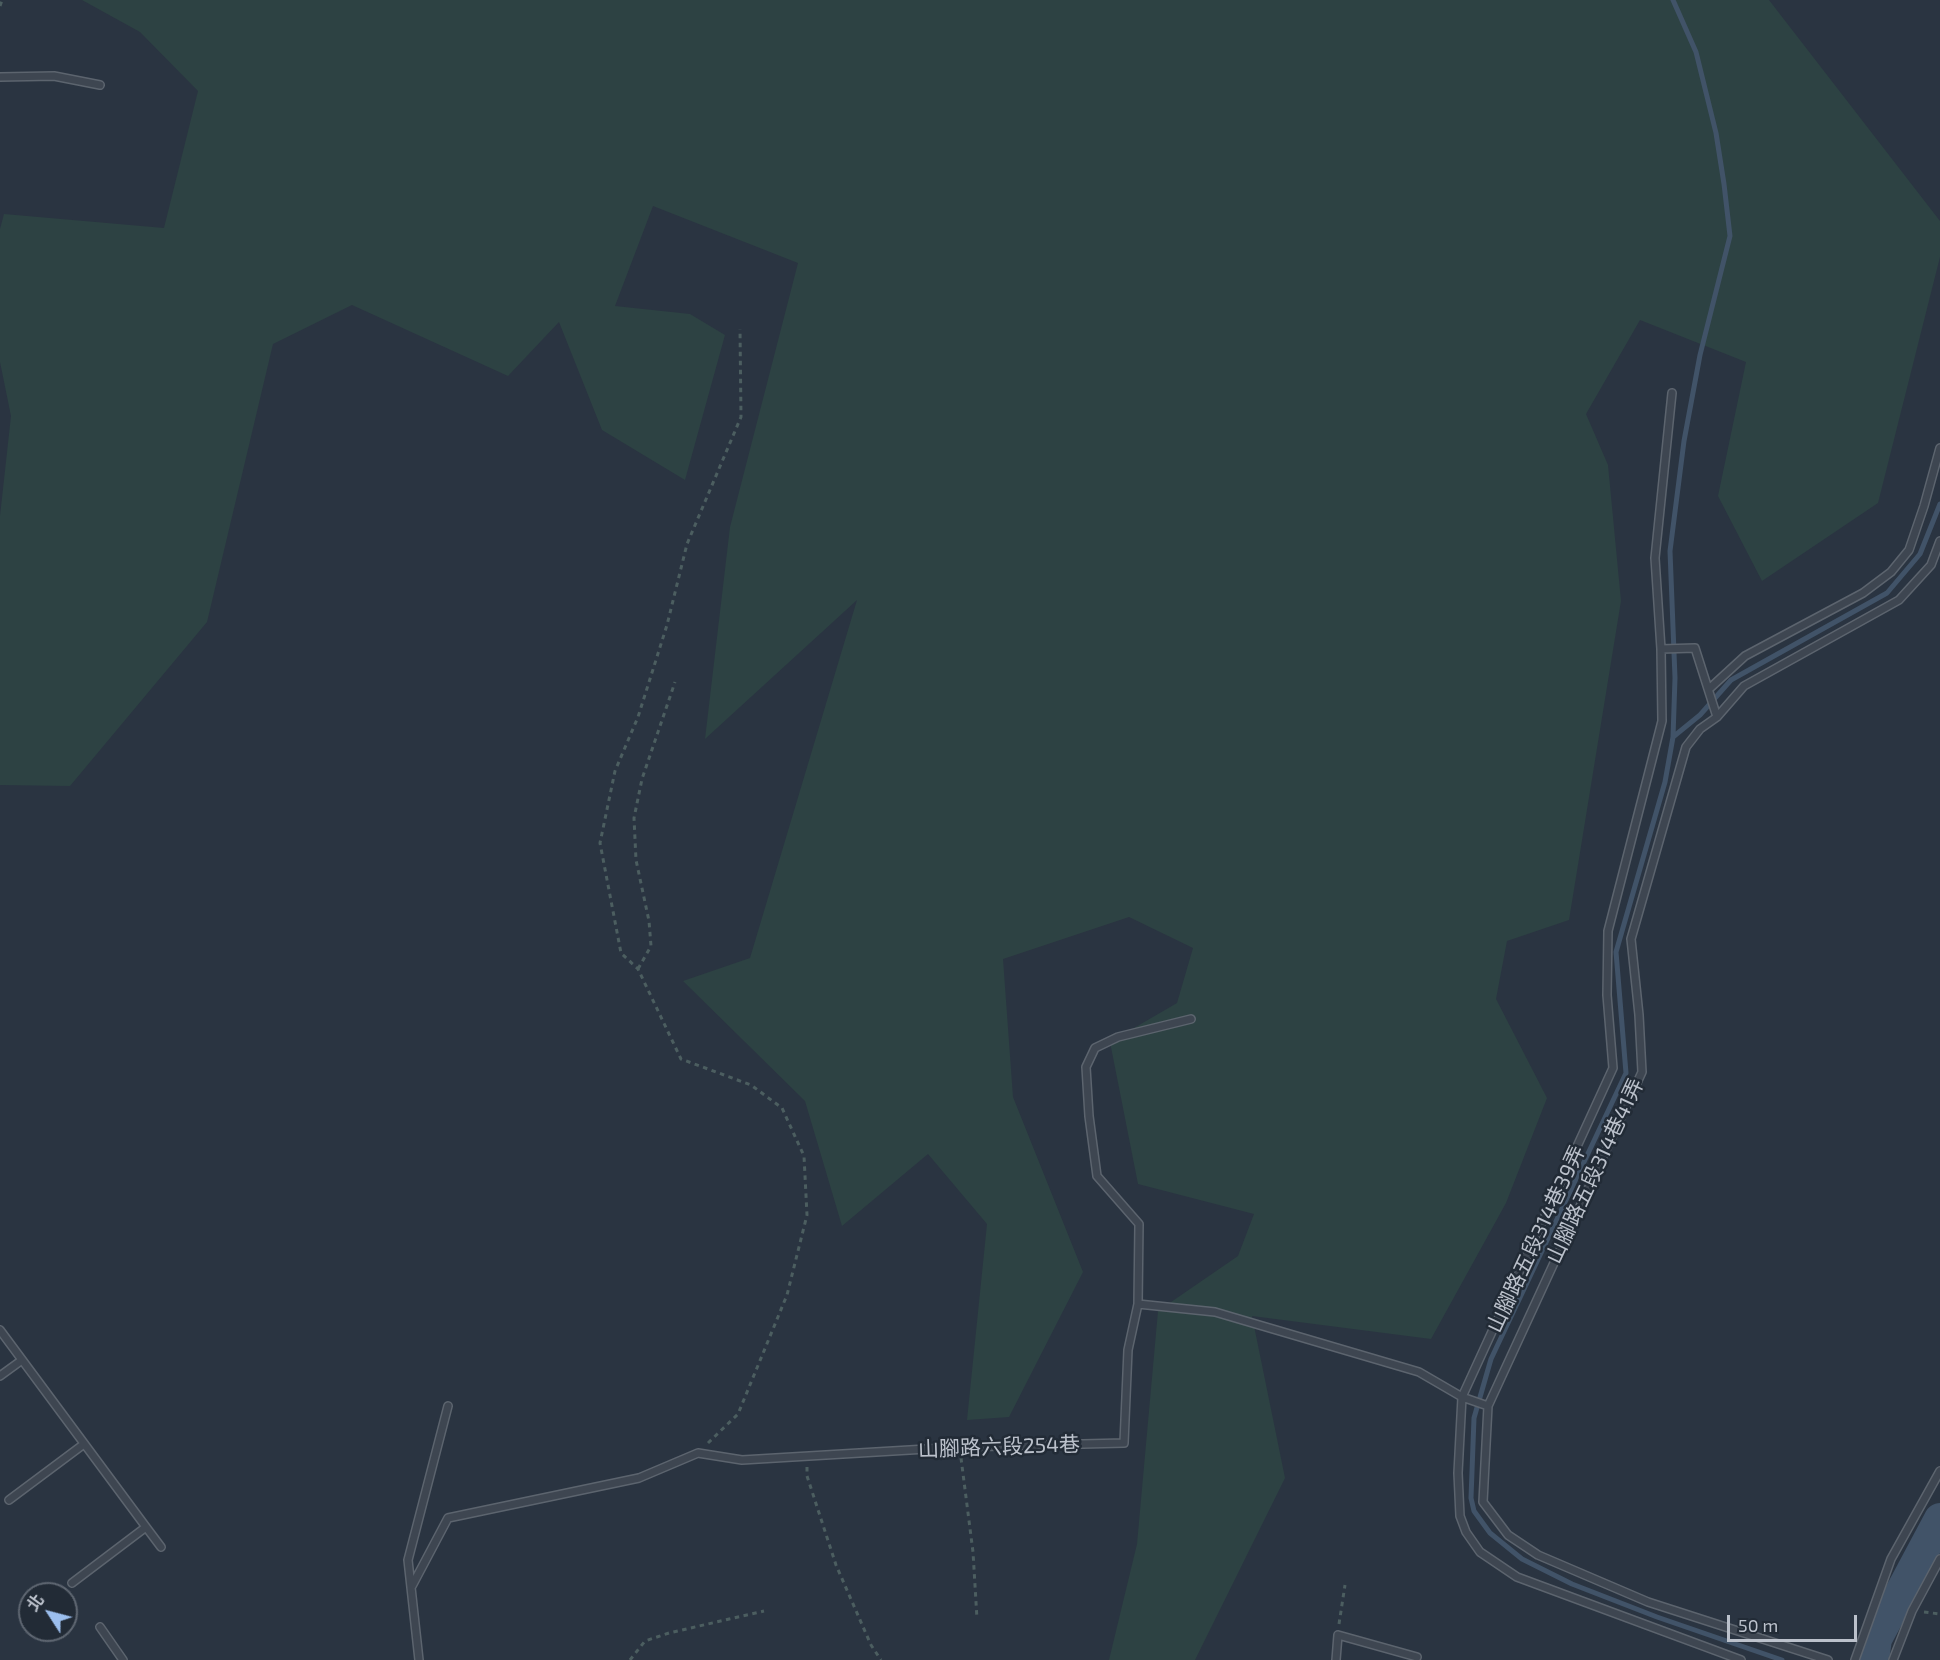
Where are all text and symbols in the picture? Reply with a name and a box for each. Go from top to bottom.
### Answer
street label: 山腳路五段314巷41弄 [1541,1074,1649,1268]
street label: 山腳路五段314巷39弄 [1482,1141,1590,1337]
street label: 山腳路六段254巷 [918,1432,1080,1462]
north arrow [18,1582,78,1642]
text: 北 [22,1590,47,1614]
scale bar [1730,1603,1860,1641]
text: 50 m [1738,1614,1778,1636]

